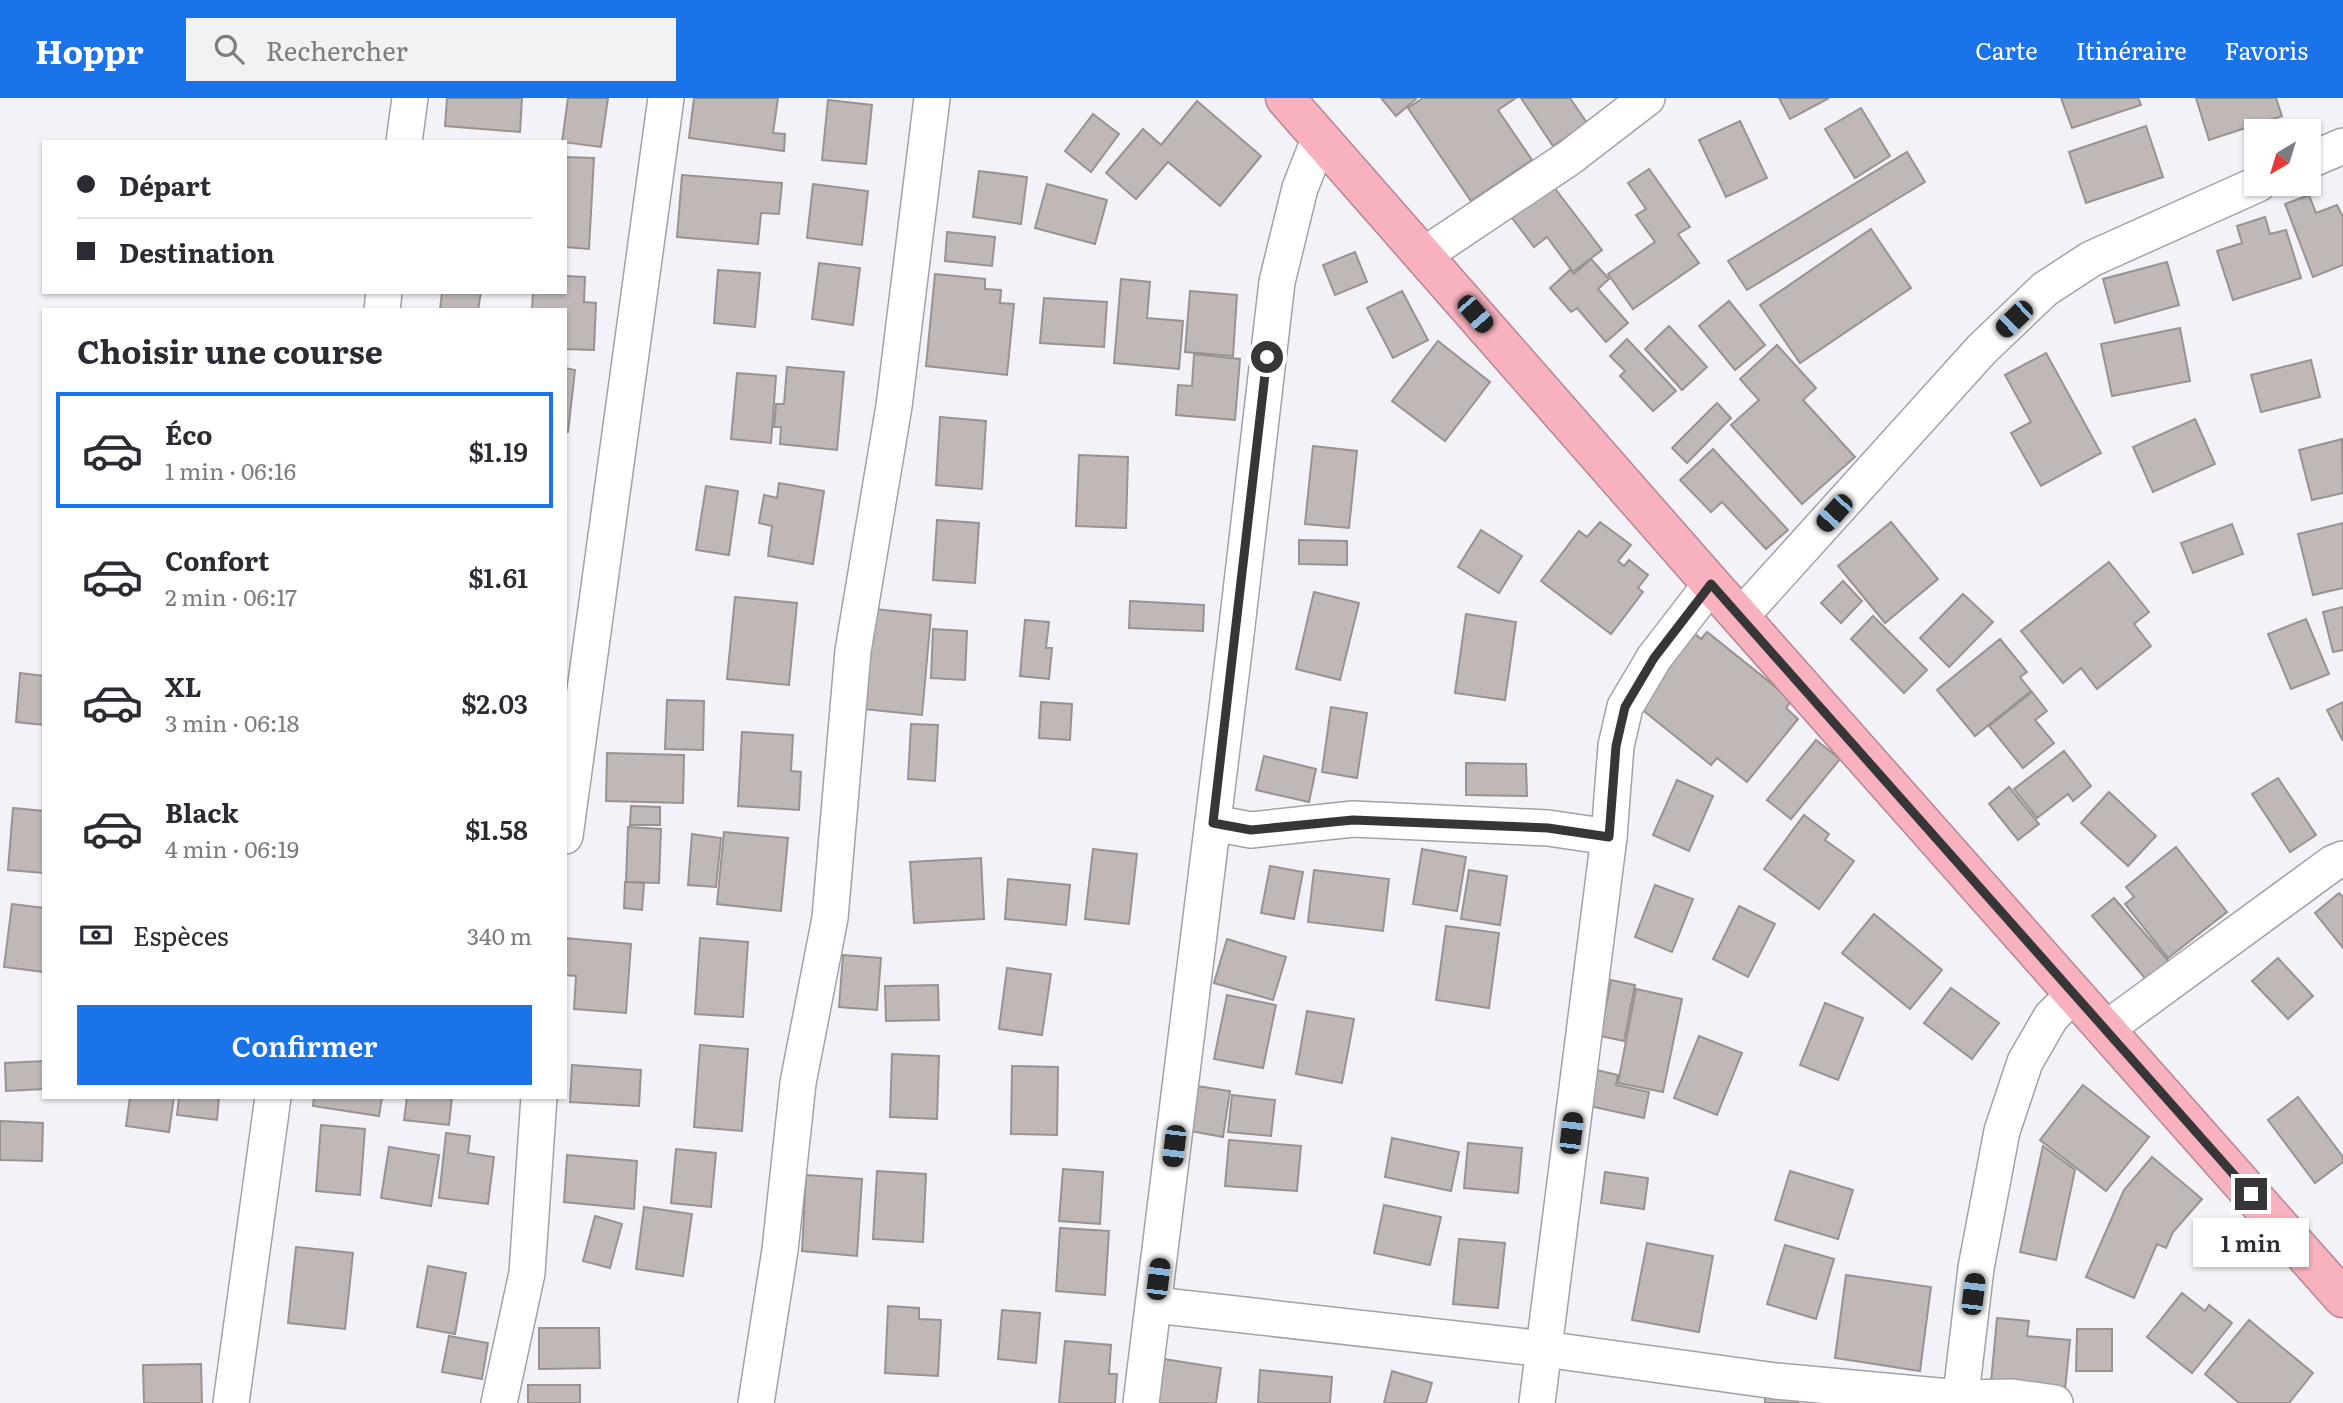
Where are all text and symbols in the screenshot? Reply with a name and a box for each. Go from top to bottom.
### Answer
search box [186,18,676,81]
text: Hoppr [35,25,144,74]
icon: search [210,30,248,68]
text: Rechercher [266,30,408,69]
text: Carte [1975,32,2038,67]
text: Itinéraire [2076,32,2187,67]
text: Favoris [2225,32,2308,67]
north arrow [2244,119,2320,196]
map controls [2244,119,2321,196]
text: Départ [119,165,211,204]
text: Destination [119,232,275,271]
car [1454,291,1497,337]
car [1992,297,2037,341]
text: Choisir une course [77,326,383,374]
route start [1251,341,1283,373]
text: Éco [165,414,213,453]
icon: car [81,419,144,482]
text: $1.19 [469,431,528,470]
text: 1 min · 06:16 [165,453,296,487]
car [1813,490,1856,536]
text: Confort [165,540,269,579]
icon: car [81,545,144,608]
text: $1.61 [468,557,528,596]
text: 2 min · 06:17 [165,579,297,613]
text: XL [165,666,202,705]
icon: car [81,671,144,734]
text: $2.03 [461,683,528,722]
text: 3 min · 06:18 [165,705,299,739]
text: Black [165,792,239,831]
icon: car [81,797,144,860]
text: $1.58 [465,809,528,848]
text: 4 min · 06:19 [165,831,299,865]
text: Espèces [133,915,229,954]
icon: cash [77,916,115,954]
text: 340 m [467,918,532,952]
button: Confirmer [77,1005,532,1085]
car [1559,1111,1584,1155]
car [1162,1124,1187,1168]
route end [2235,1178,2267,1210]
callout: 1 min [2193,1218,2309,1268]
text: 1 min [2221,1225,2281,1259]
car [1146,1257,1171,1301]
car [1961,1272,1986,1316]

